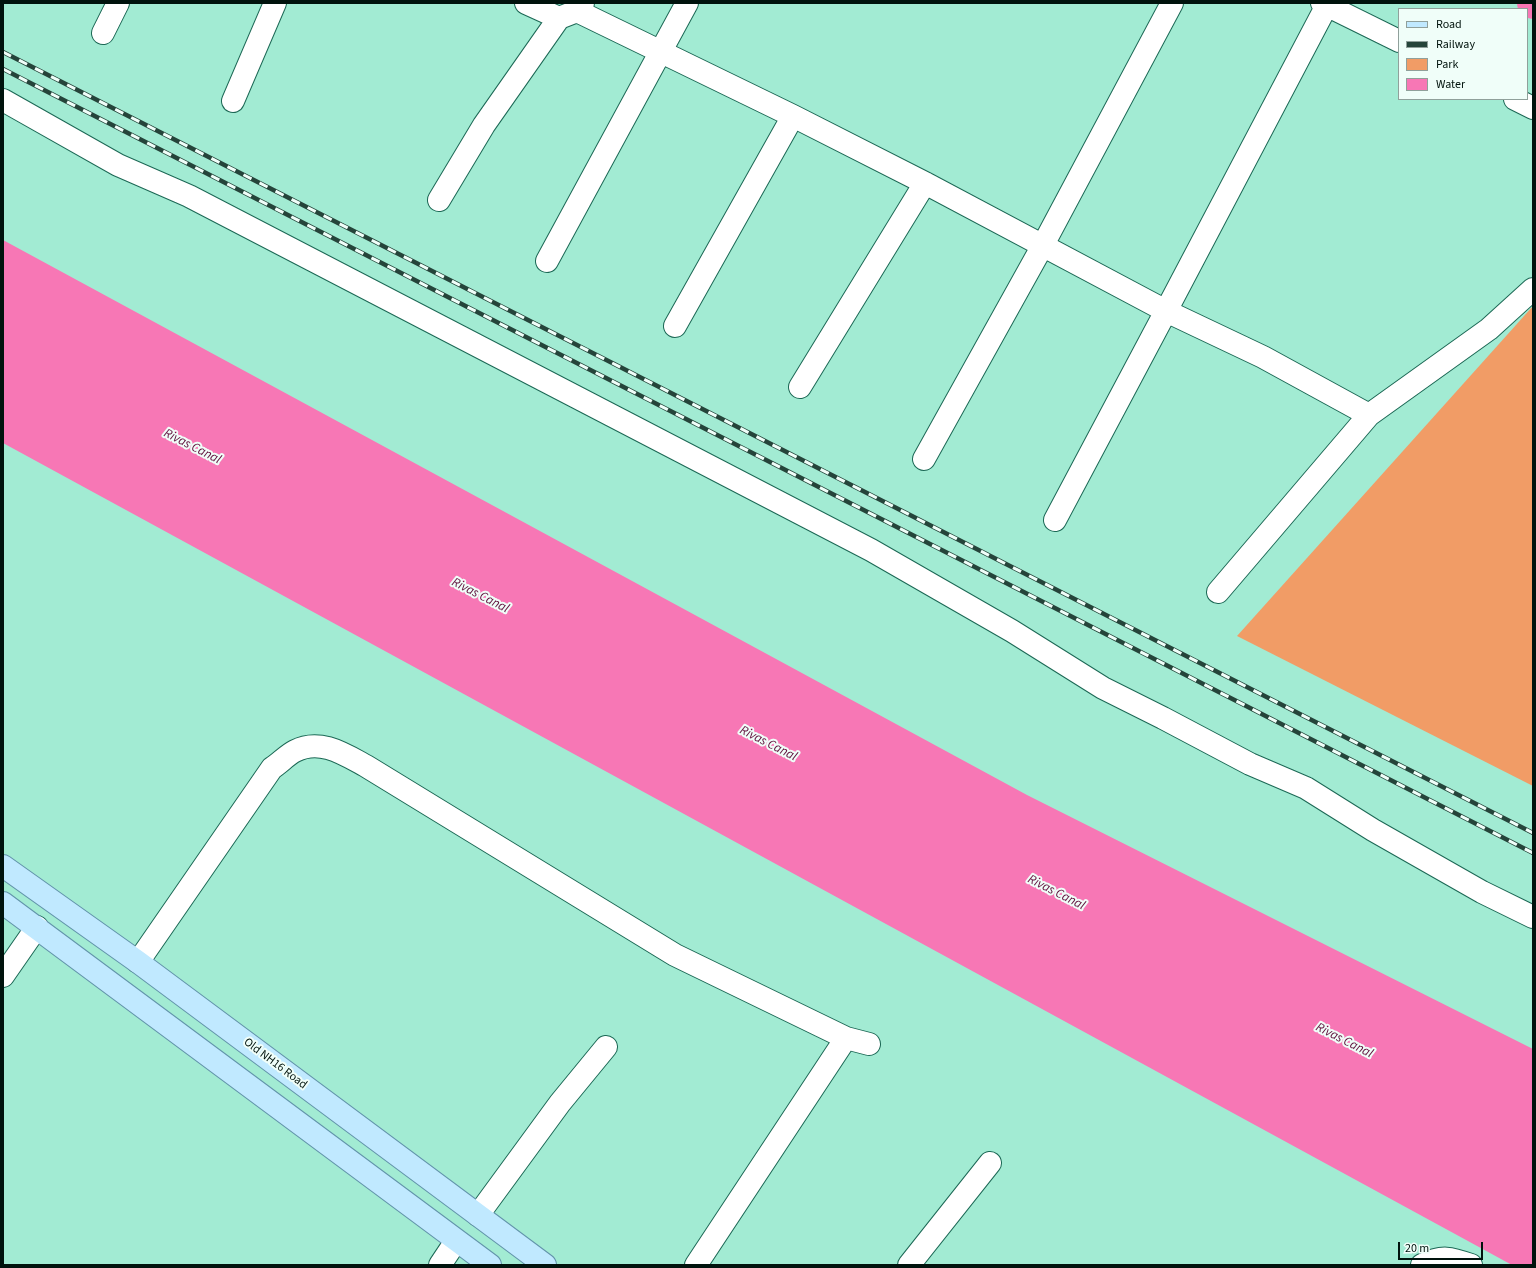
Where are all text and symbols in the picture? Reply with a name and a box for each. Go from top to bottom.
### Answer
legend [1398,8,1528,100]
text: Road [1436,16,1462,33]
text: Railway [1436,36,1475,53]
text: Park [1436,56,1458,73]
text: Water [1436,76,1465,93]
water label: Rivas Canal [161,426,223,468]
water label: Rivas Canal [449,575,511,617]
water label: Rivas Canal [737,723,799,765]
water label: Rivas Canal [1025,872,1087,914]
water label: Rivas Canal [1313,1020,1375,1062]
street label: Old NH16 Road [240,1035,310,1093]
scale bar [1400,1234,1485,1260]
text: 20 m [1405,1240,1429,1257]

